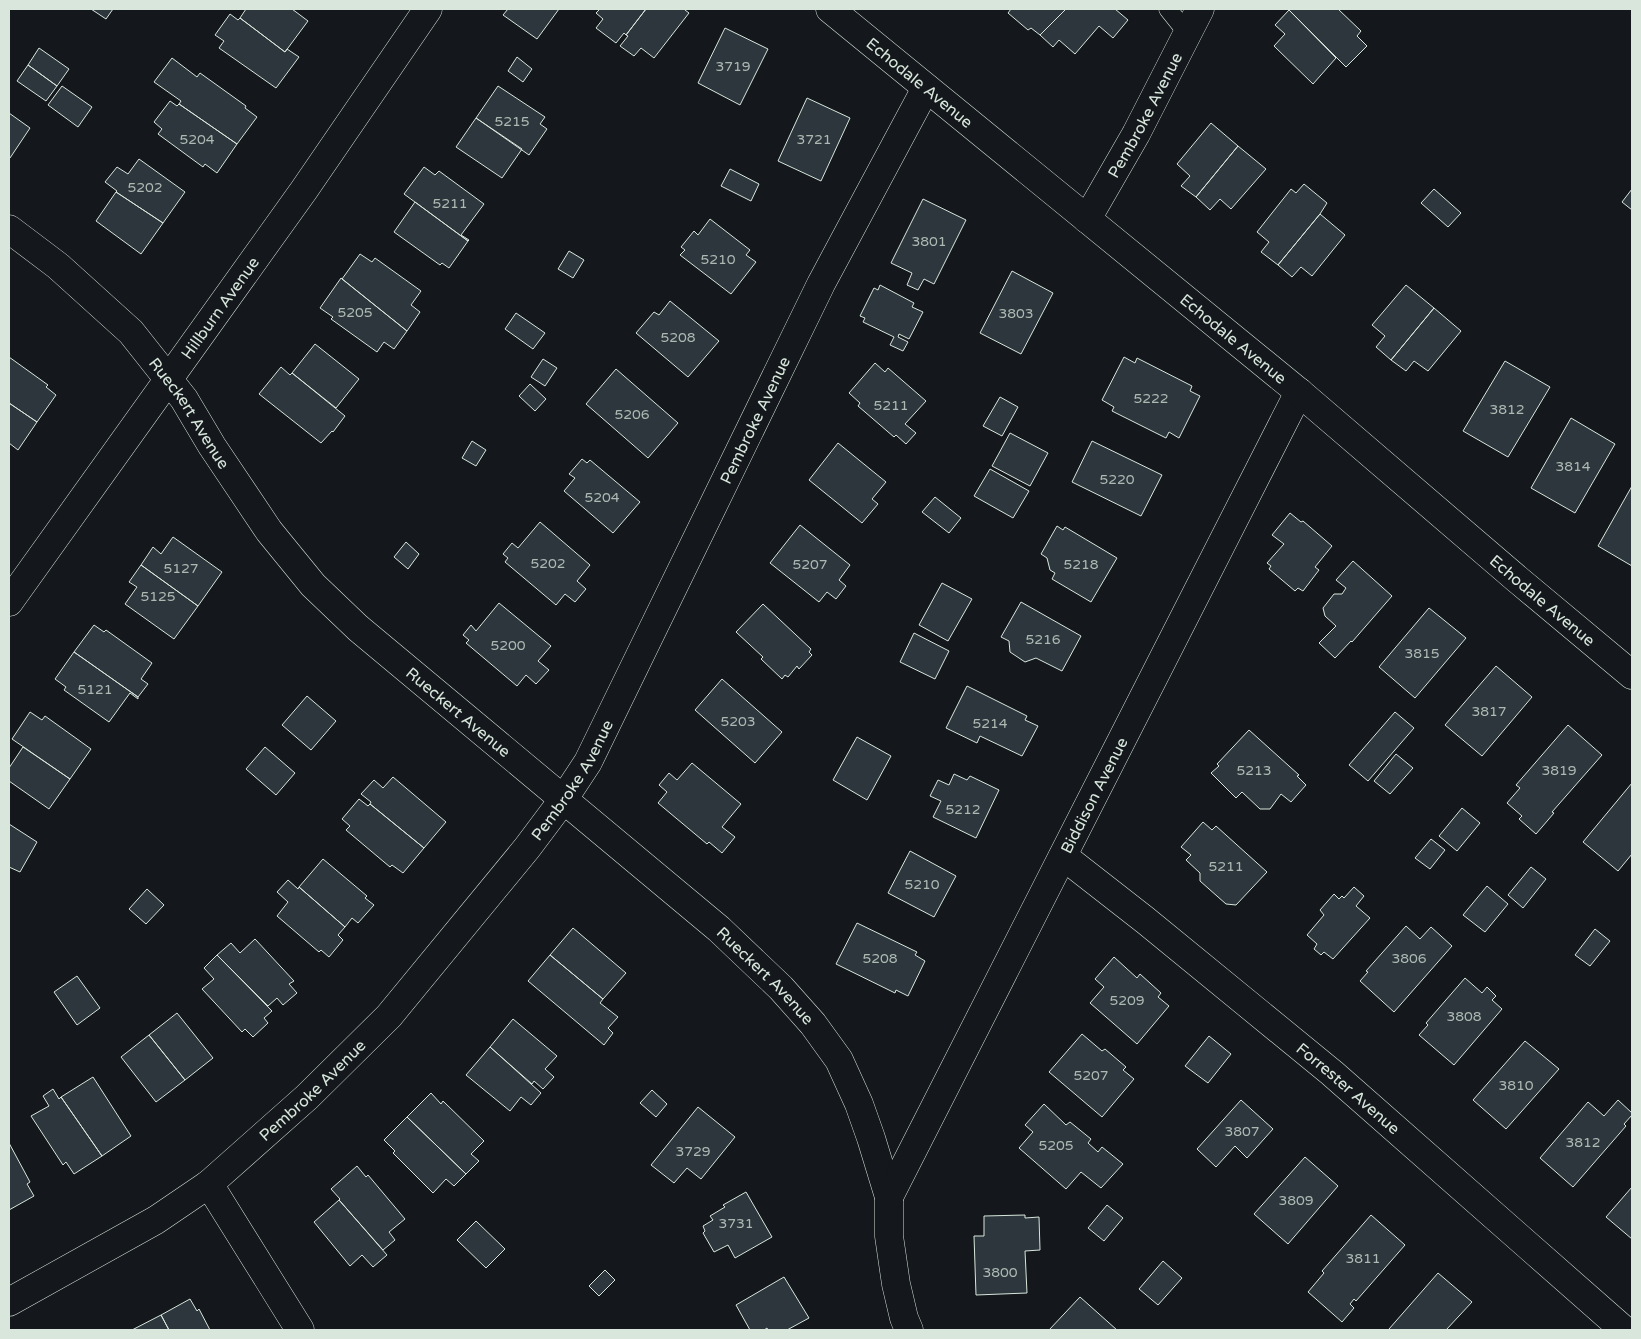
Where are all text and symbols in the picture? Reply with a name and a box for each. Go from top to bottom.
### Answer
street label: Echodale Avenue [862,34,977,133]
street label: Pembroke Avenue [1104,49,1187,182]
house number: 3719 [715,58,751,75]
house number: 5215 [494,113,530,130]
house number: 5204 [179,131,215,148]
house number: 3721 [796,131,832,148]
house number: 5202 [127,179,163,196]
house number: 5211 [432,195,468,212]
house number: 3801 [911,233,947,250]
house number: 5210 [700,251,736,268]
street label: Hillburn Avenue [177,253,264,363]
street label: Echodale Avenue [1176,290,1290,389]
house number: 5205 [337,304,373,321]
house number: 3803 [998,305,1034,322]
house number: 5208 [660,329,696,346]
street label: Rueckert Avenue [144,354,233,473]
street label: Pembroke Avenue [716,354,795,487]
house number: 5222 [1133,390,1169,407]
house number: 5211 [873,397,909,414]
house number: 3812 [1489,401,1525,418]
house number: 5206 [614,406,650,423]
house number: 3814 [1555,458,1591,475]
house number: 5220 [1099,471,1135,488]
house number: 5204 [584,489,620,506]
street label: Echodale Avenue [1485,551,1599,651]
house number: 5202 [530,555,566,572]
house number: 5207 [792,556,828,573]
house number: 5218 [1063,556,1099,573]
house number: 5127 [163,560,199,577]
house number: 5125 [140,588,176,605]
house number: 5216 [1025,631,1061,648]
house number: 5200 [490,637,526,654]
house number: 3815 [1404,645,1440,662]
street label: Rueckert Avenue [401,663,514,762]
house number: 5121 [77,681,113,698]
house number: 3817 [1471,703,1507,720]
house number: 5203 [720,713,756,730]
house number: 5214 [972,715,1008,732]
street label: Pembroke Avenue [527,717,618,845]
street label: Biddison Avenue [1057,734,1132,857]
house number: 5213 [1236,762,1272,779]
house number: 3819 [1541,762,1577,779]
house number: 5212 [945,801,981,818]
house number: 5211 [1208,858,1244,875]
house number: 5210 [904,876,940,893]
street label: Rueckert Avenue [712,923,818,1029]
house number: 5208 [862,950,898,967]
house number: 3806 [1391,950,1427,967]
house number: 5209 [1109,992,1145,1009]
house number: 3808 [1446,1008,1482,1025]
street label: Pembroke Avenue [255,1036,370,1146]
street label: Forrester Avenue [1292,1039,1404,1139]
house number: 5207 [1073,1067,1109,1084]
house number: 3810 [1498,1077,1534,1094]
house number: 3807 [1224,1123,1260,1140]
house number: 3812 [1565,1134,1601,1151]
house number: 5205 [1038,1137,1074,1154]
house number: 3729 [675,1143,711,1160]
house number: 3809 [1278,1192,1314,1209]
house number: 3731 [718,1215,754,1232]
house number: 3811 [1345,1250,1381,1267]
house number: 3800 [982,1264,1018,1281]

